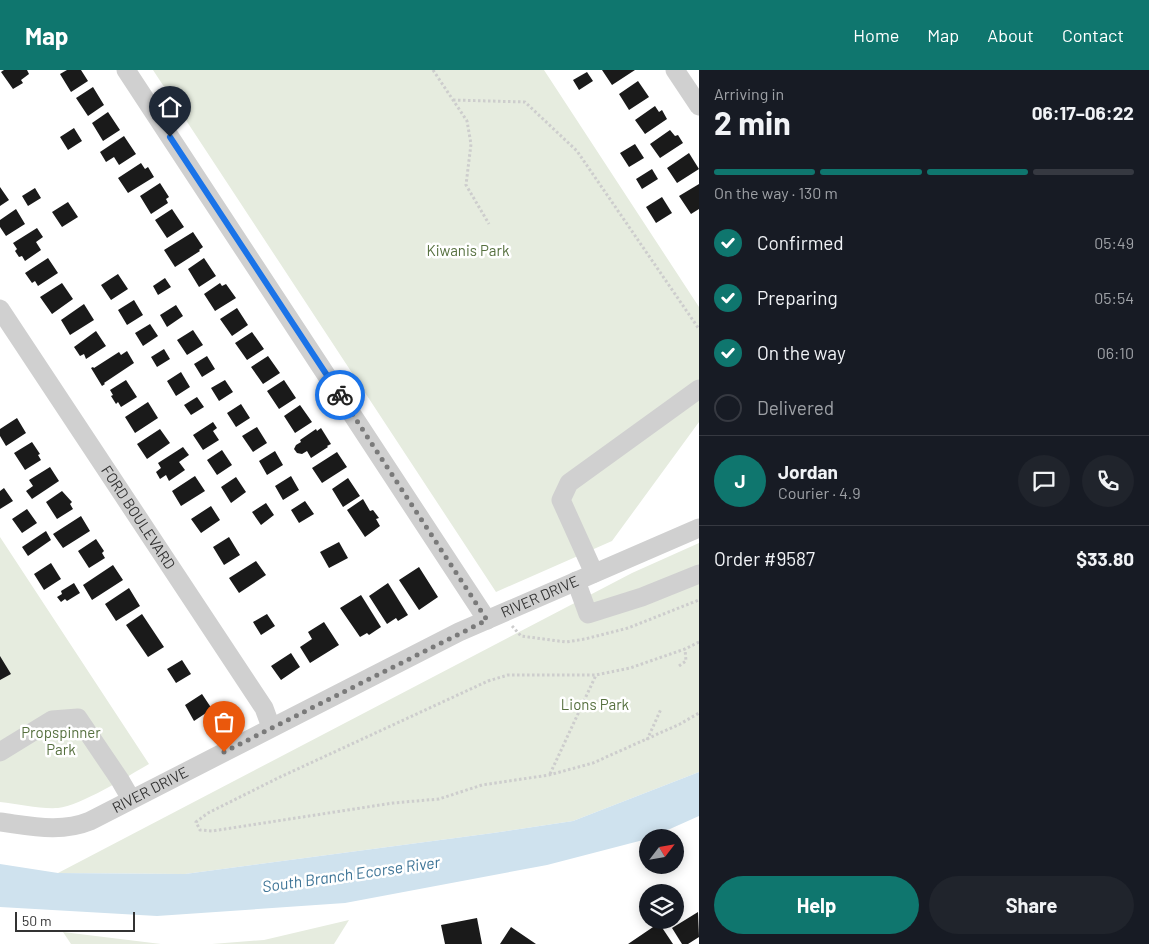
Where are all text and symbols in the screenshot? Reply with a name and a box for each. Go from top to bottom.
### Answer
text: Map [25,21,68,50]
text: Home [853,24,899,46]
text: Map [927,24,959,46]
text: About [987,24,1034,46]
text: Contact [1062,24,1124,46]
text: Arriving in [714,84,784,103]
pin [149,86,191,137]
icon: home [156,93,184,121]
text: 06:17–06:22 [1032,101,1134,124]
text: 2 min [714,103,791,141]
text: On the way · 130 m [714,183,838,202]
icon: check [714,229,742,257]
text: Confirmed [757,231,844,254]
text: 05:49 [1094,233,1134,252]
park label: Kiwanis Park [427,241,510,259]
icon: check [714,284,742,312]
text: Preparing [757,286,838,309]
text: 05:54 [1094,288,1134,307]
icon: check [714,339,742,367]
text: On the way [757,341,846,364]
text: 06:10 [1097,343,1134,362]
courier [315,370,365,420]
icon: bike [326,381,354,409]
text: Delivered [757,396,834,419]
button: chat [1018,455,1070,507]
button: phone [1082,455,1134,507]
text: Jordan [778,460,838,483]
street label: FORD BOULEVARD [98,462,180,572]
text: J [734,469,746,492]
text: Courier · 4.9 [778,483,861,502]
text: Order #9587 [714,547,815,570]
text: $33.80 [1076,547,1134,570]
street label: RIVER DRIVE [498,571,581,621]
park label: Lions Park [561,695,630,713]
pin [203,701,245,752]
icon: bag [210,708,238,736]
park label: Propspinner Park [21,723,101,758]
street label: RIVER DRIVE [109,762,191,816]
north arrow [639,829,684,874]
map controls [639,829,684,929]
water label: South Branch Ecorse River [261,851,442,895]
button: Help [714,876,919,934]
button: Share [929,876,1134,934]
button: layers [639,884,684,929]
scale bar [15,909,135,932]
text: 50 m [22,912,51,929]

